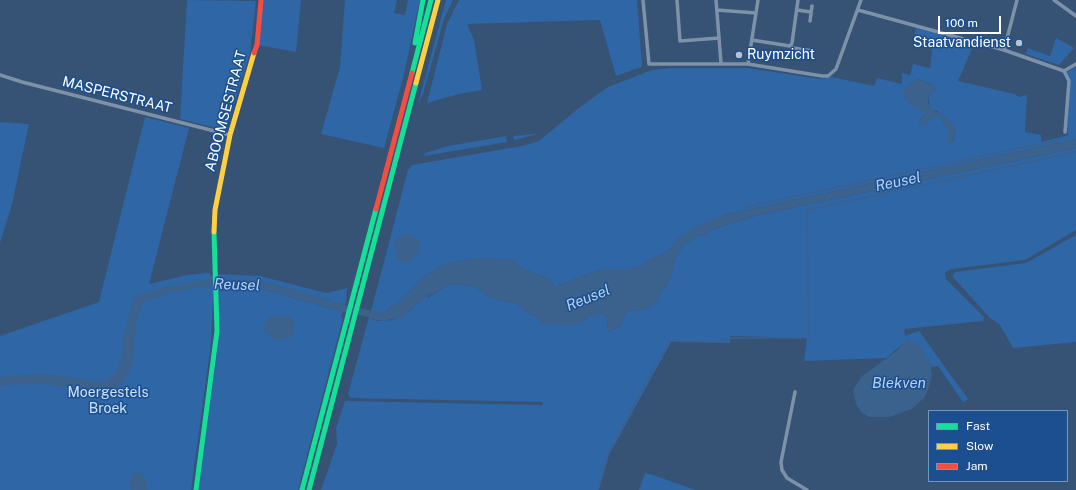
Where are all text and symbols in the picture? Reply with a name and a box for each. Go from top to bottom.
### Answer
scale bar [940,8,1003,34]
text: 100 m [945,16,978,30]
place label: Staatvandienst [913,35,1011,51]
marker: Staatvandienst [1014,38,1024,48]
place label: Ruymzicht [747,47,815,63]
street label: ABOOMSESTRAAT [202,49,250,173]
marker: Ruymzicht [734,50,744,60]
street label: MASPERSTRAAT [60,73,174,117]
water label: Reusel [874,168,922,196]
water label: Reusel [214,275,260,295]
water label: Reusel [563,281,613,315]
water label: Blekven [872,374,926,392]
park label: Moergestels Broek [68,385,148,418]
legend [928,410,1068,482]
text: Fast [966,419,990,433]
text: Slow [966,439,993,453]
text: Jam [966,459,988,473]

